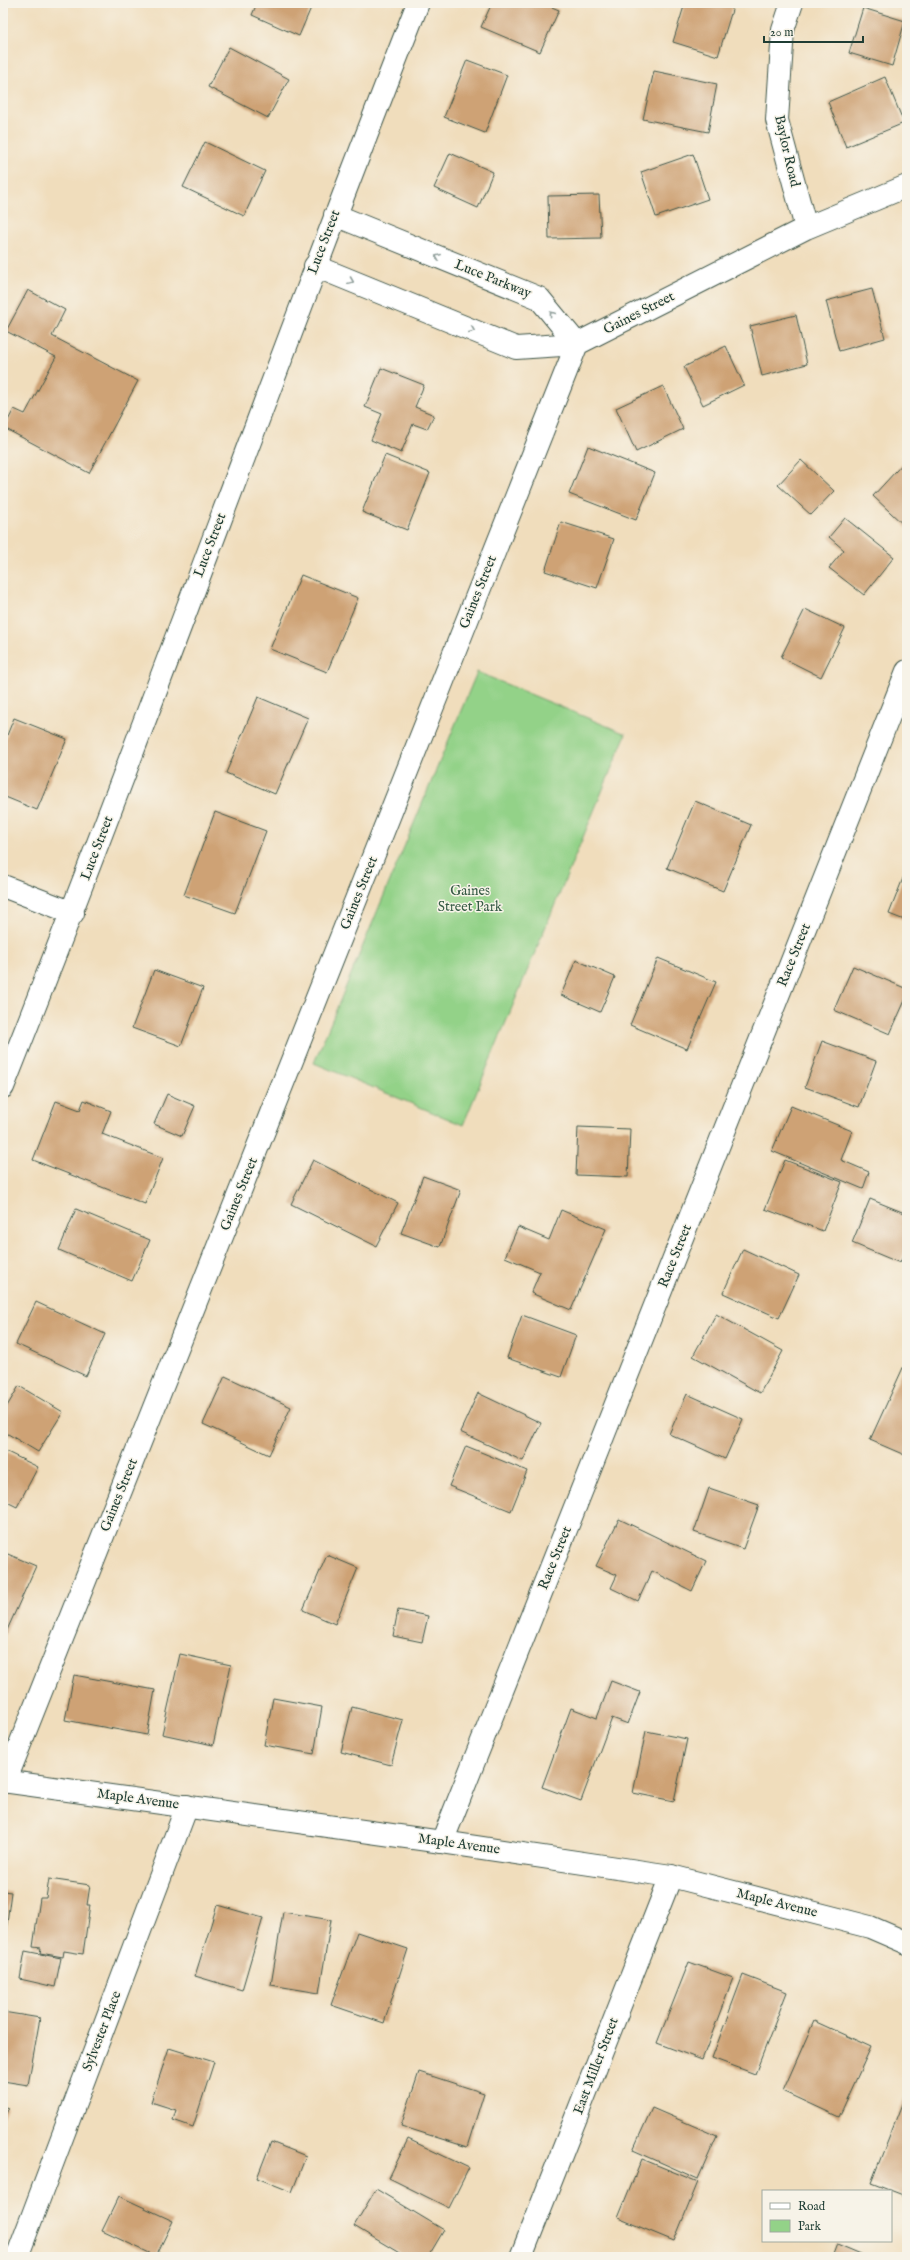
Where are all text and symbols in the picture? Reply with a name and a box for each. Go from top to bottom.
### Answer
scale bar [764,18,863,44]
text: 20 m [770,25,793,40]
street label: Baylor Road [770,113,804,189]
street label: Luce Street [304,207,345,277]
one-way arrow [435,253,442,261]
street label: Luce Parkway [452,255,534,303]
one-way arrow [347,276,355,284]
street label: Gaines Street [600,287,678,339]
one-way arrow [550,312,557,319]
one-way arrow [467,325,475,333]
street label: Luce Street [190,510,231,580]
street label: Gaines Street [455,552,501,631]
street label: Luce Street [77,813,118,883]
street label: Gaines Street [336,853,382,932]
park label: Gaines Street Park [438,882,503,916]
street label: Race Street [773,920,815,989]
street label: Gaines Street [216,1154,262,1233]
street label: Race Street [654,1221,696,1290]
street label: Gaines Street [96,1455,142,1534]
street label: Race Street [534,1523,576,1592]
street label: Maple Avenue [96,1784,181,1814]
street label: Maple Avenue [417,1829,502,1859]
street label: Maple Avenue [735,1884,820,1922]
street label: Sylvester Place [78,1988,126,2074]
street label: East Miller Street [569,2015,623,2117]
legend [762,2190,892,2242]
text: Road [798,2199,826,2214]
text: Park [798,2219,821,2234]

